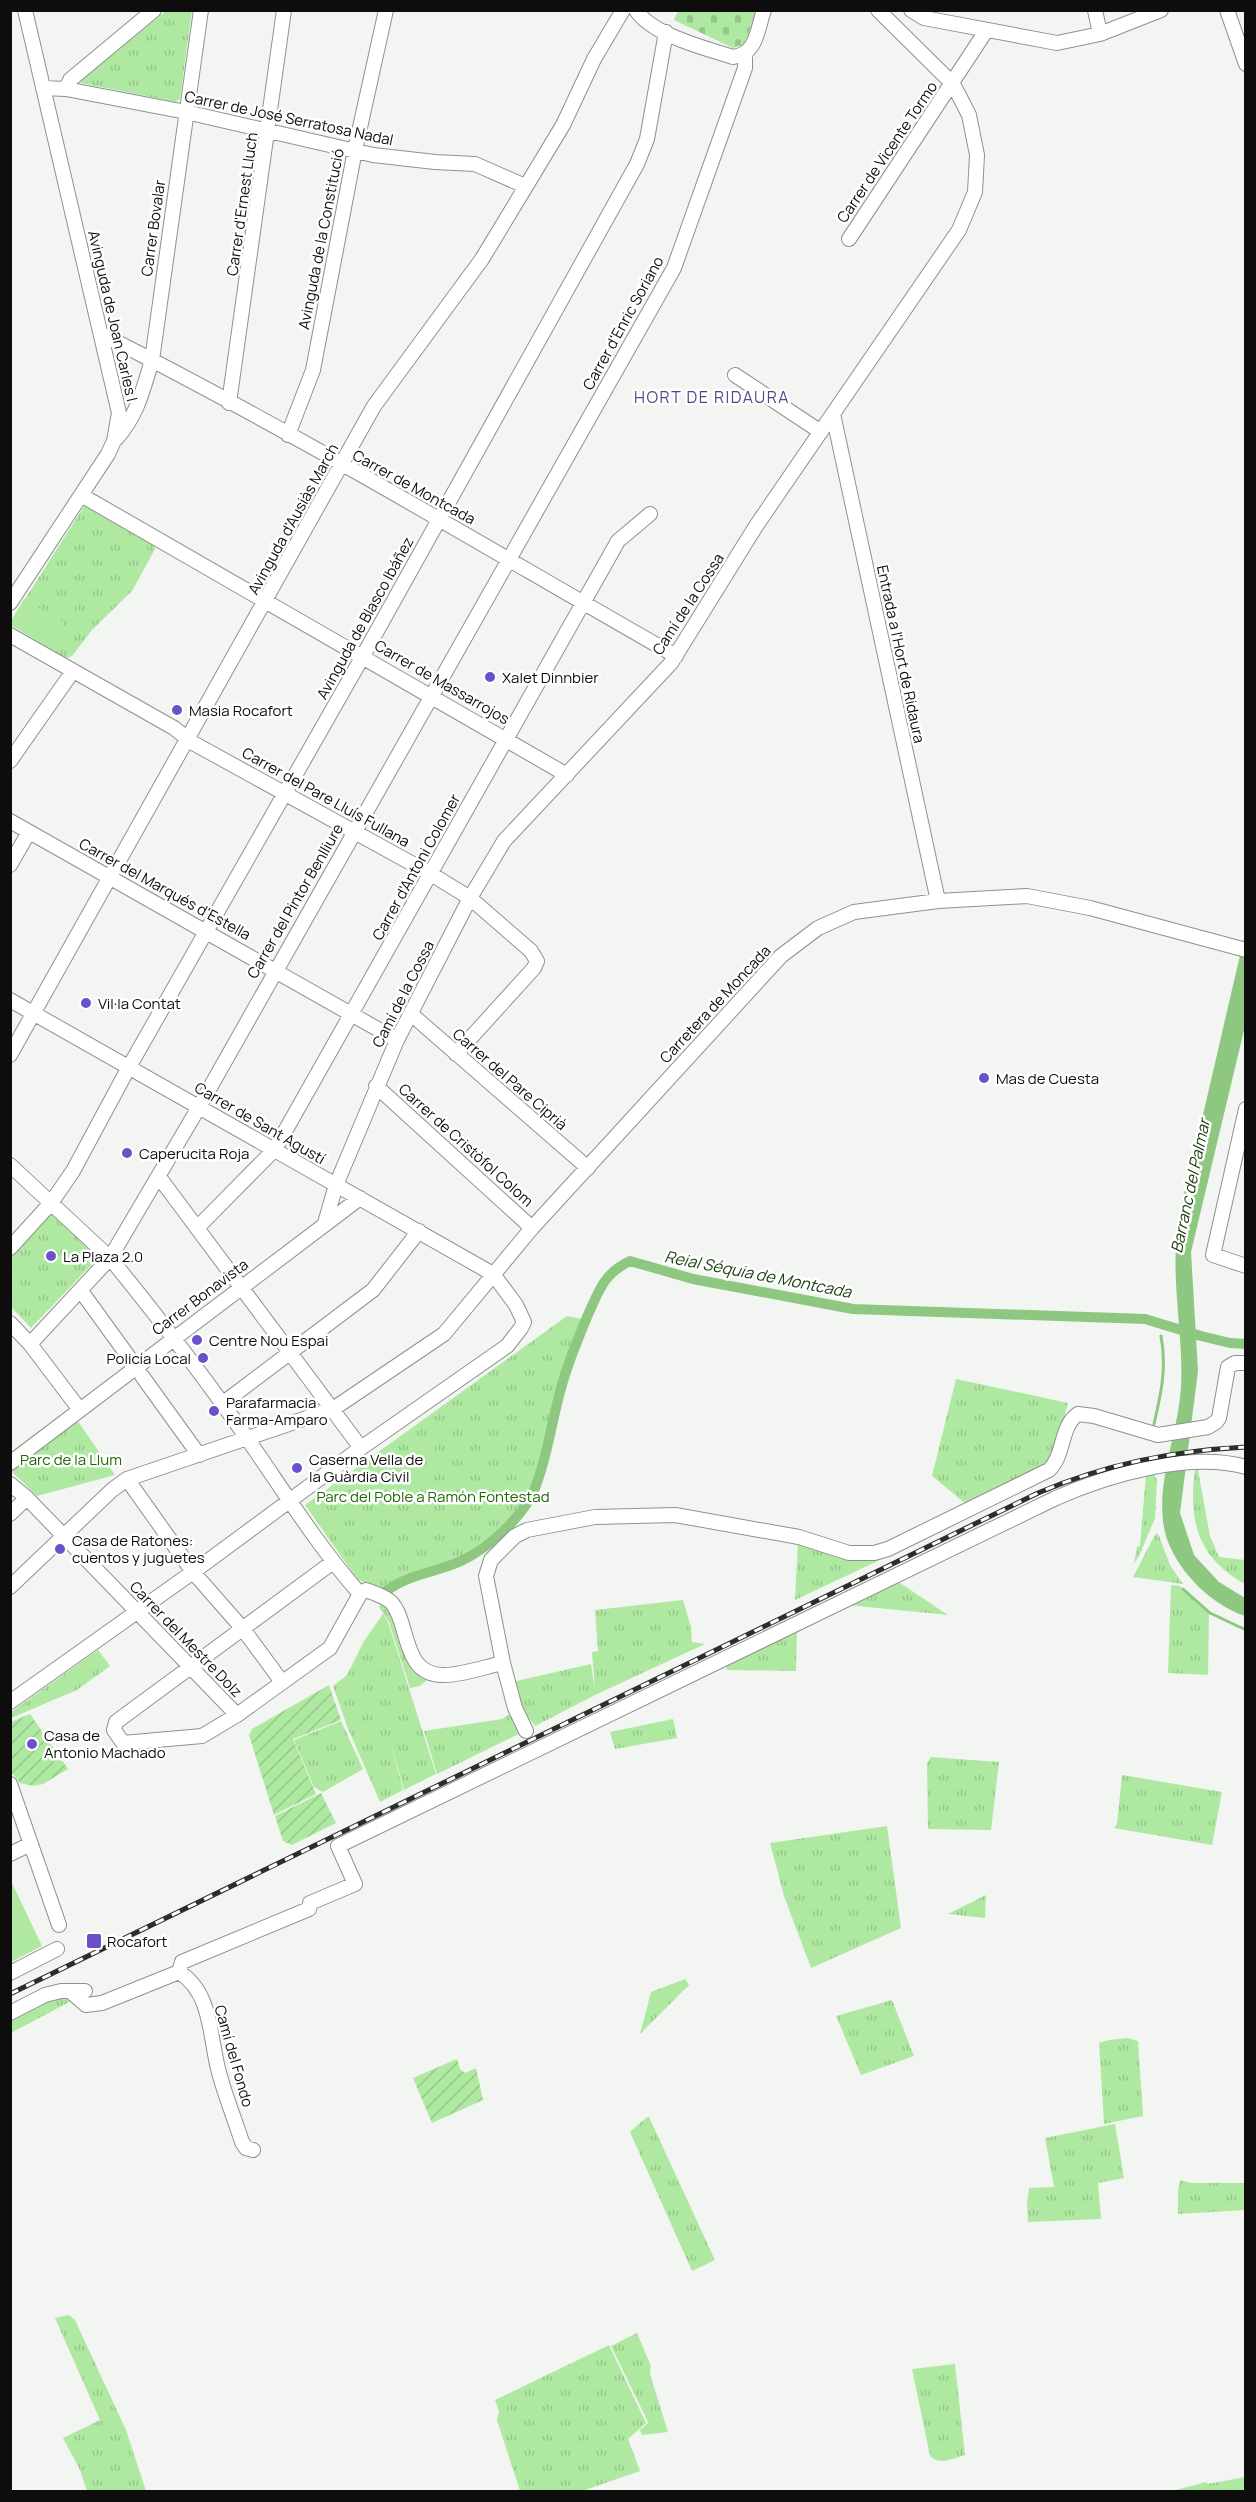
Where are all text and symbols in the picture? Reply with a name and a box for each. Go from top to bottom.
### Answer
street label: Carrer de Vicente Tormo [832,77,942,227]
street label: Carrer de José Serratosa Nadal [183,86,395,150]
street label: Carrer d'Ernest Lluch [222,131,262,277]
street label: Avinguda de la Constitució [293,147,349,331]
street label: Carrer Bovalar [136,178,170,278]
street label: Avinguda de Joan Carles I [83,228,143,404]
street label: Carrer d'Enric Soriano [578,252,669,394]
district label: HORT DE RIDAURA [634,386,790,408]
street label: Avinguda d'Ausiàs March [243,440,343,598]
street label: Carrer de Montcada [349,444,479,530]
street label: Avinguda de Blasco Ibáñez [312,533,419,703]
street label: Camí de la Cossa [647,549,729,659]
street label: Entrada a l'Hort de Ridaura [872,563,930,745]
street label: Carrer de Massarrojos [371,635,513,729]
place label: Xalet Dinnbier [502,667,599,688]
marker: Xalet Dinnbier [483,670,497,684]
place label: Masia Rocafort [189,700,293,721]
marker: Masia Rocafort [170,703,184,717]
street label: Carrer del Pare Lluís Fullana [238,742,414,852]
street label: Carrer d'Antoni Colomer [367,789,465,944]
street label: Carrer del Pintor Benlliure [242,820,348,982]
street label: Carrer del Marqués d'Estella [75,833,255,945]
street label: Camí de la Cossa [367,937,439,1051]
street label: Carretera de Moncada [655,940,775,1068]
place label: Vil·la Contat [98,993,181,1014]
marker: Vil·la Contat [79,996,93,1010]
street label: Carrer del Pare Ciprià [448,1023,572,1135]
place label: Mas de Cuesta [996,1068,1099,1089]
marker: Mas de Cuesta [977,1071,991,1085]
street label: Carrer de Sant Agustí [191,1077,330,1169]
street label: Carrer de Cristòfol Colom [394,1079,538,1211]
water label: Barranc del Palmar [1165,1115,1215,1255]
place label: Caperucita Roja [139,1143,249,1164]
marker: Caperucita Roja [120,1146,134,1160]
water label: Reial Séquia de Montcada [663,1245,854,1303]
place label: La Plaza 2.0 [63,1246,143,1267]
marker: La Plaza 2.0 [44,1249,58,1263]
street label: Carrer Bonavista [148,1254,252,1340]
place label: Centre Nou Espai [209,1330,328,1351]
marker: Centre Nou Espai [190,1333,204,1347]
place label: Policía Local [107,1348,191,1369]
marker: Policía Local [196,1351,210,1365]
place label: Parafarmacia Farma-Amparo [226,1392,328,1430]
marker: Parafarmacia Farma-Amparo [207,1404,221,1418]
park label: Parc de la Llum [20,1449,122,1470]
place label: Caserna Vella de la Guàrdia Civil [309,1449,424,1487]
marker: Caserna Vella de la Guàrdia Civil [290,1461,304,1475]
park label: Parc del Poble a Ramón Fontestad [316,1486,550,1507]
place label: Casa de Ratones: cuentos y juguetes [72,1530,205,1568]
marker: Casa de Ratones: cuentos y juguetes [53,1542,67,1556]
street label: Carrer del Mestre Dolz [125,1576,247,1702]
place label: Casa de Antonio Machado [44,1725,166,1763]
marker: Casa de Antonio Machado [25,1737,39,1751]
place label: Rocafort [107,1931,167,1952]
marker: Rocafort [85,1932,103,1950]
street label: Camí del Fondo [209,2003,259,2110]

